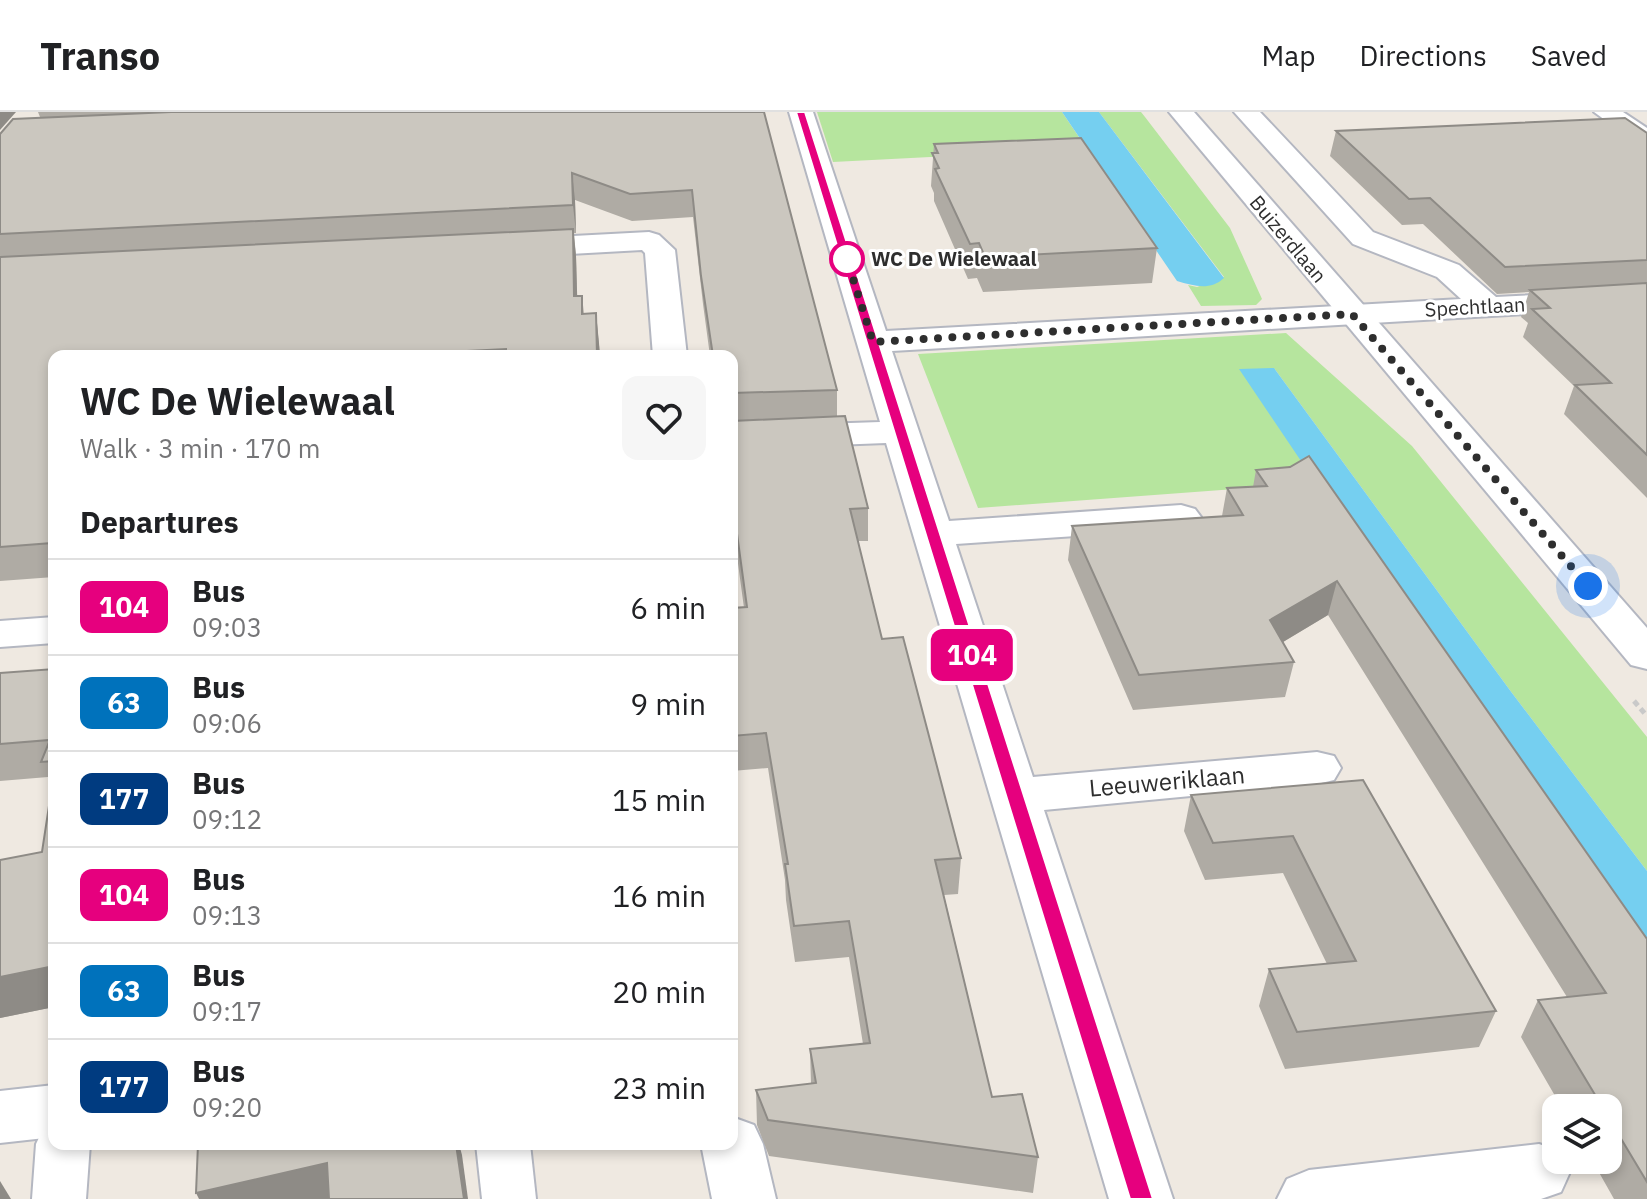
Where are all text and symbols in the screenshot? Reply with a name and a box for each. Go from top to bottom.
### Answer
text: Transo [40,31,160,80]
text: Map [1261,37,1315,74]
text: Directions [1359,37,1487,74]
text: Saved [1531,37,1607,74]
street label: Buizerdlaan [1244,189,1333,288]
marker: WC De Wielewaal [830,242,864,276]
place label: WC De Wielewaal [871,245,1037,272]
street label: Spechtlaan [1424,290,1526,323]
text: WC De Wielewaal [80,376,395,425]
button: heart [622,376,706,460]
text: Walk · 3 min · 170 m [80,431,320,465]
text: Departures [80,502,239,541]
your location [1568,566,1608,606]
text: Bus [192,571,245,610]
text: 104 [99,588,149,625]
text: 6 min [630,588,706,627]
text: 09:03 [192,610,262,644]
line badge: 104 [926,629,1018,681]
text: 104 [947,636,997,673]
text: Bus [192,667,245,706]
text: 63 [107,684,141,721]
text: 9 min [630,684,706,723]
text: 09:06 [192,706,262,740]
street label: Leeuweriklaan [1088,758,1246,804]
text: Bus [192,763,245,802]
text: 177 [99,780,149,817]
text: 15 min [612,780,706,819]
text: 09:12 [192,802,262,836]
text: Bus [192,859,245,898]
text: 104 [99,876,149,913]
text: 16 min [612,876,706,915]
text: 09:13 [192,898,262,932]
text: Bus [192,955,245,994]
text: 63 [107,972,141,1009]
text: 20 min [612,972,706,1011]
text: 09:17 [192,994,262,1028]
text: Bus [192,1051,245,1090]
text: 177 [99,1068,149,1105]
text: 23 min [612,1068,706,1107]
text: 09:20 [192,1090,262,1124]
map controls [1542,1094,1622,1174]
button: layers [1542,1094,1622,1174]

